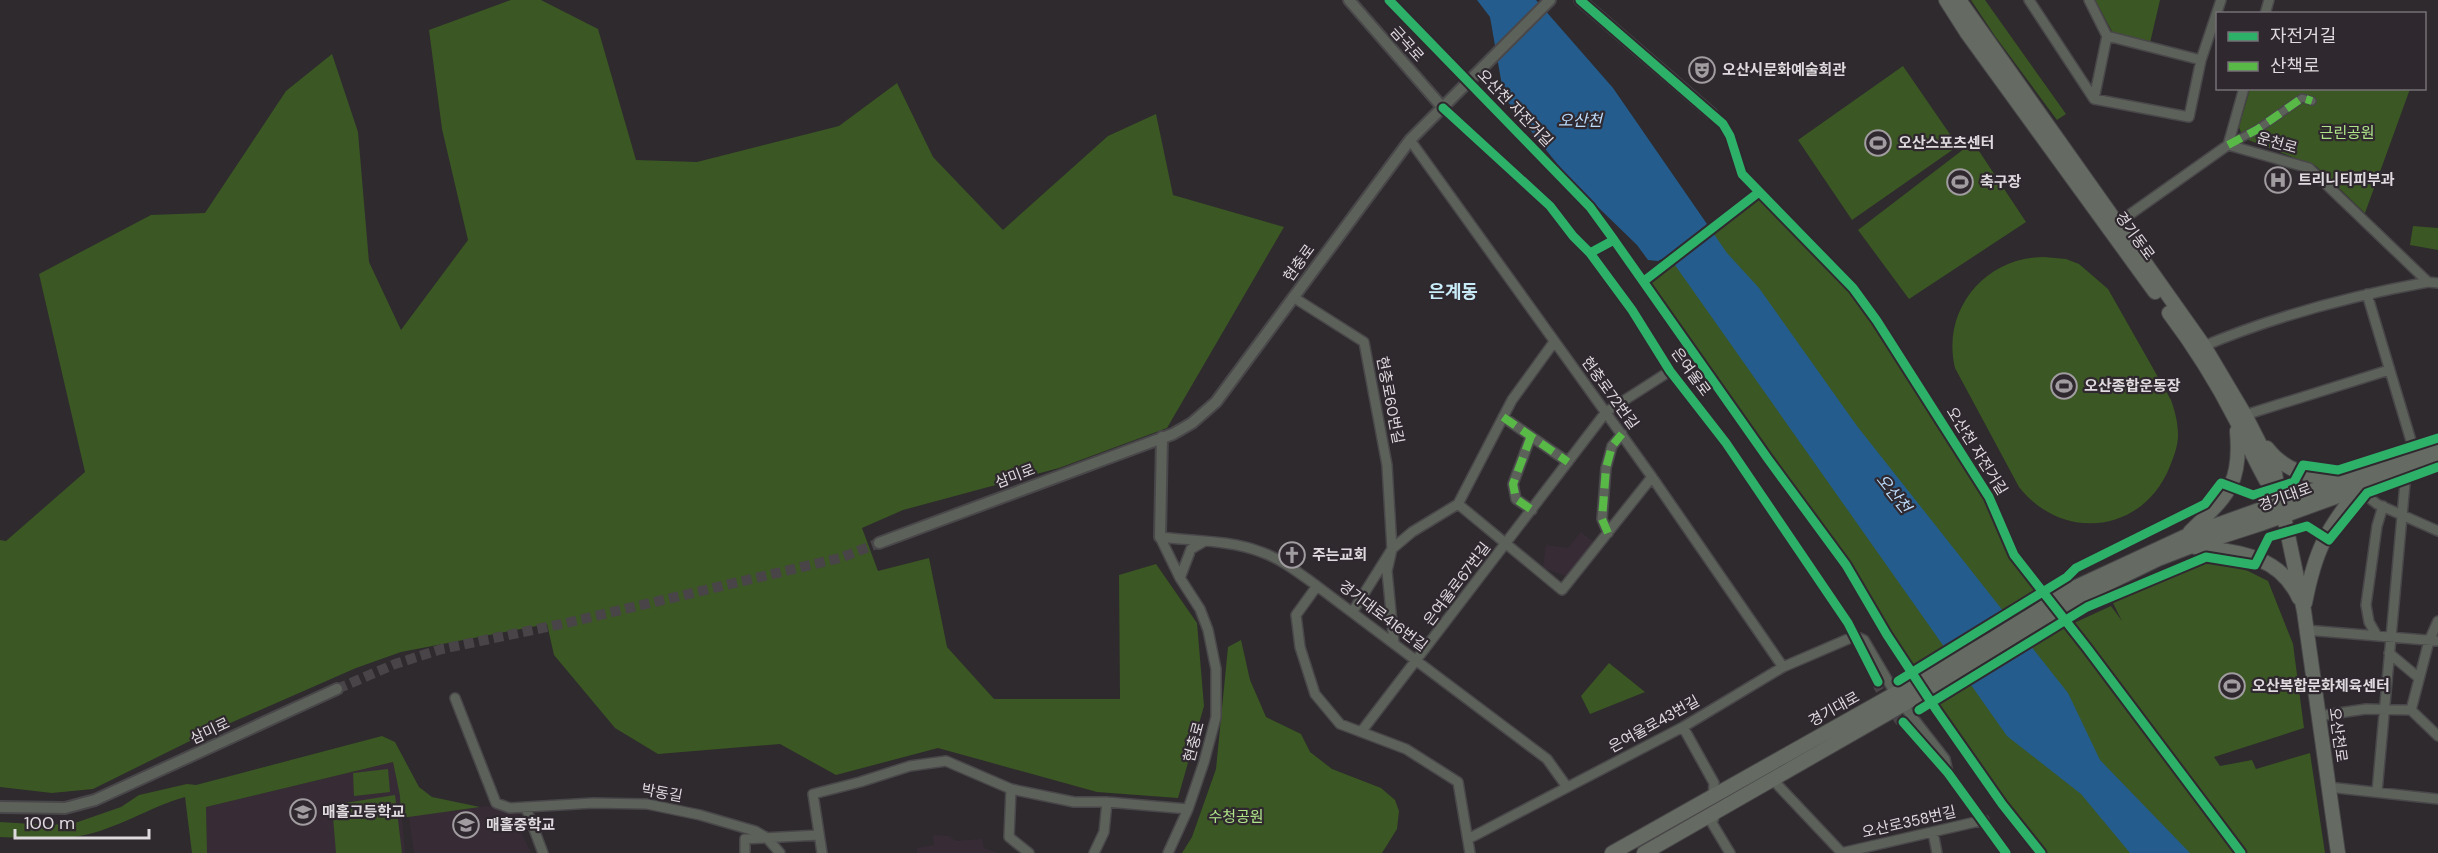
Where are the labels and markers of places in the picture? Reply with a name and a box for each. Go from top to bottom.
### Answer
theatre icon: 오산시문화예술회관 [1687,55,1717,85]
place label: 오산시문화예술회관 [1722,60,1846,80]
sports icon: 오산스포츠센터 [1863,128,1893,158]
place label: 오산스포츠센터 [1898,133,1995,153]
hospital icon: 트리니티피부과 [2263,165,2293,195]
sports icon: 축구장 [1945,167,1975,197]
place label: 트리니티피부과 [2298,170,2395,190]
place label: 축구장 [1980,172,2022,192]
sports icon: 오산종합운동장 [2049,371,2079,401]
place label: 오산종합운동장 [2084,376,2181,396]
church icon: 주는교회 [1277,540,1307,570]
place label: 주는교회 [1312,545,1367,565]
sports icon: 오산복합문화체육센터 [2217,671,2247,701]
place label: 오산복합문화체육센터 [2252,676,2390,696]
school or university icon: 매홀고등학교 [288,797,318,827]
place label: 매홀고등학교 [322,802,405,822]
school or university icon: 매홀중학교 [451,810,481,840]
place label: 매홀중학교 [486,815,555,835]

